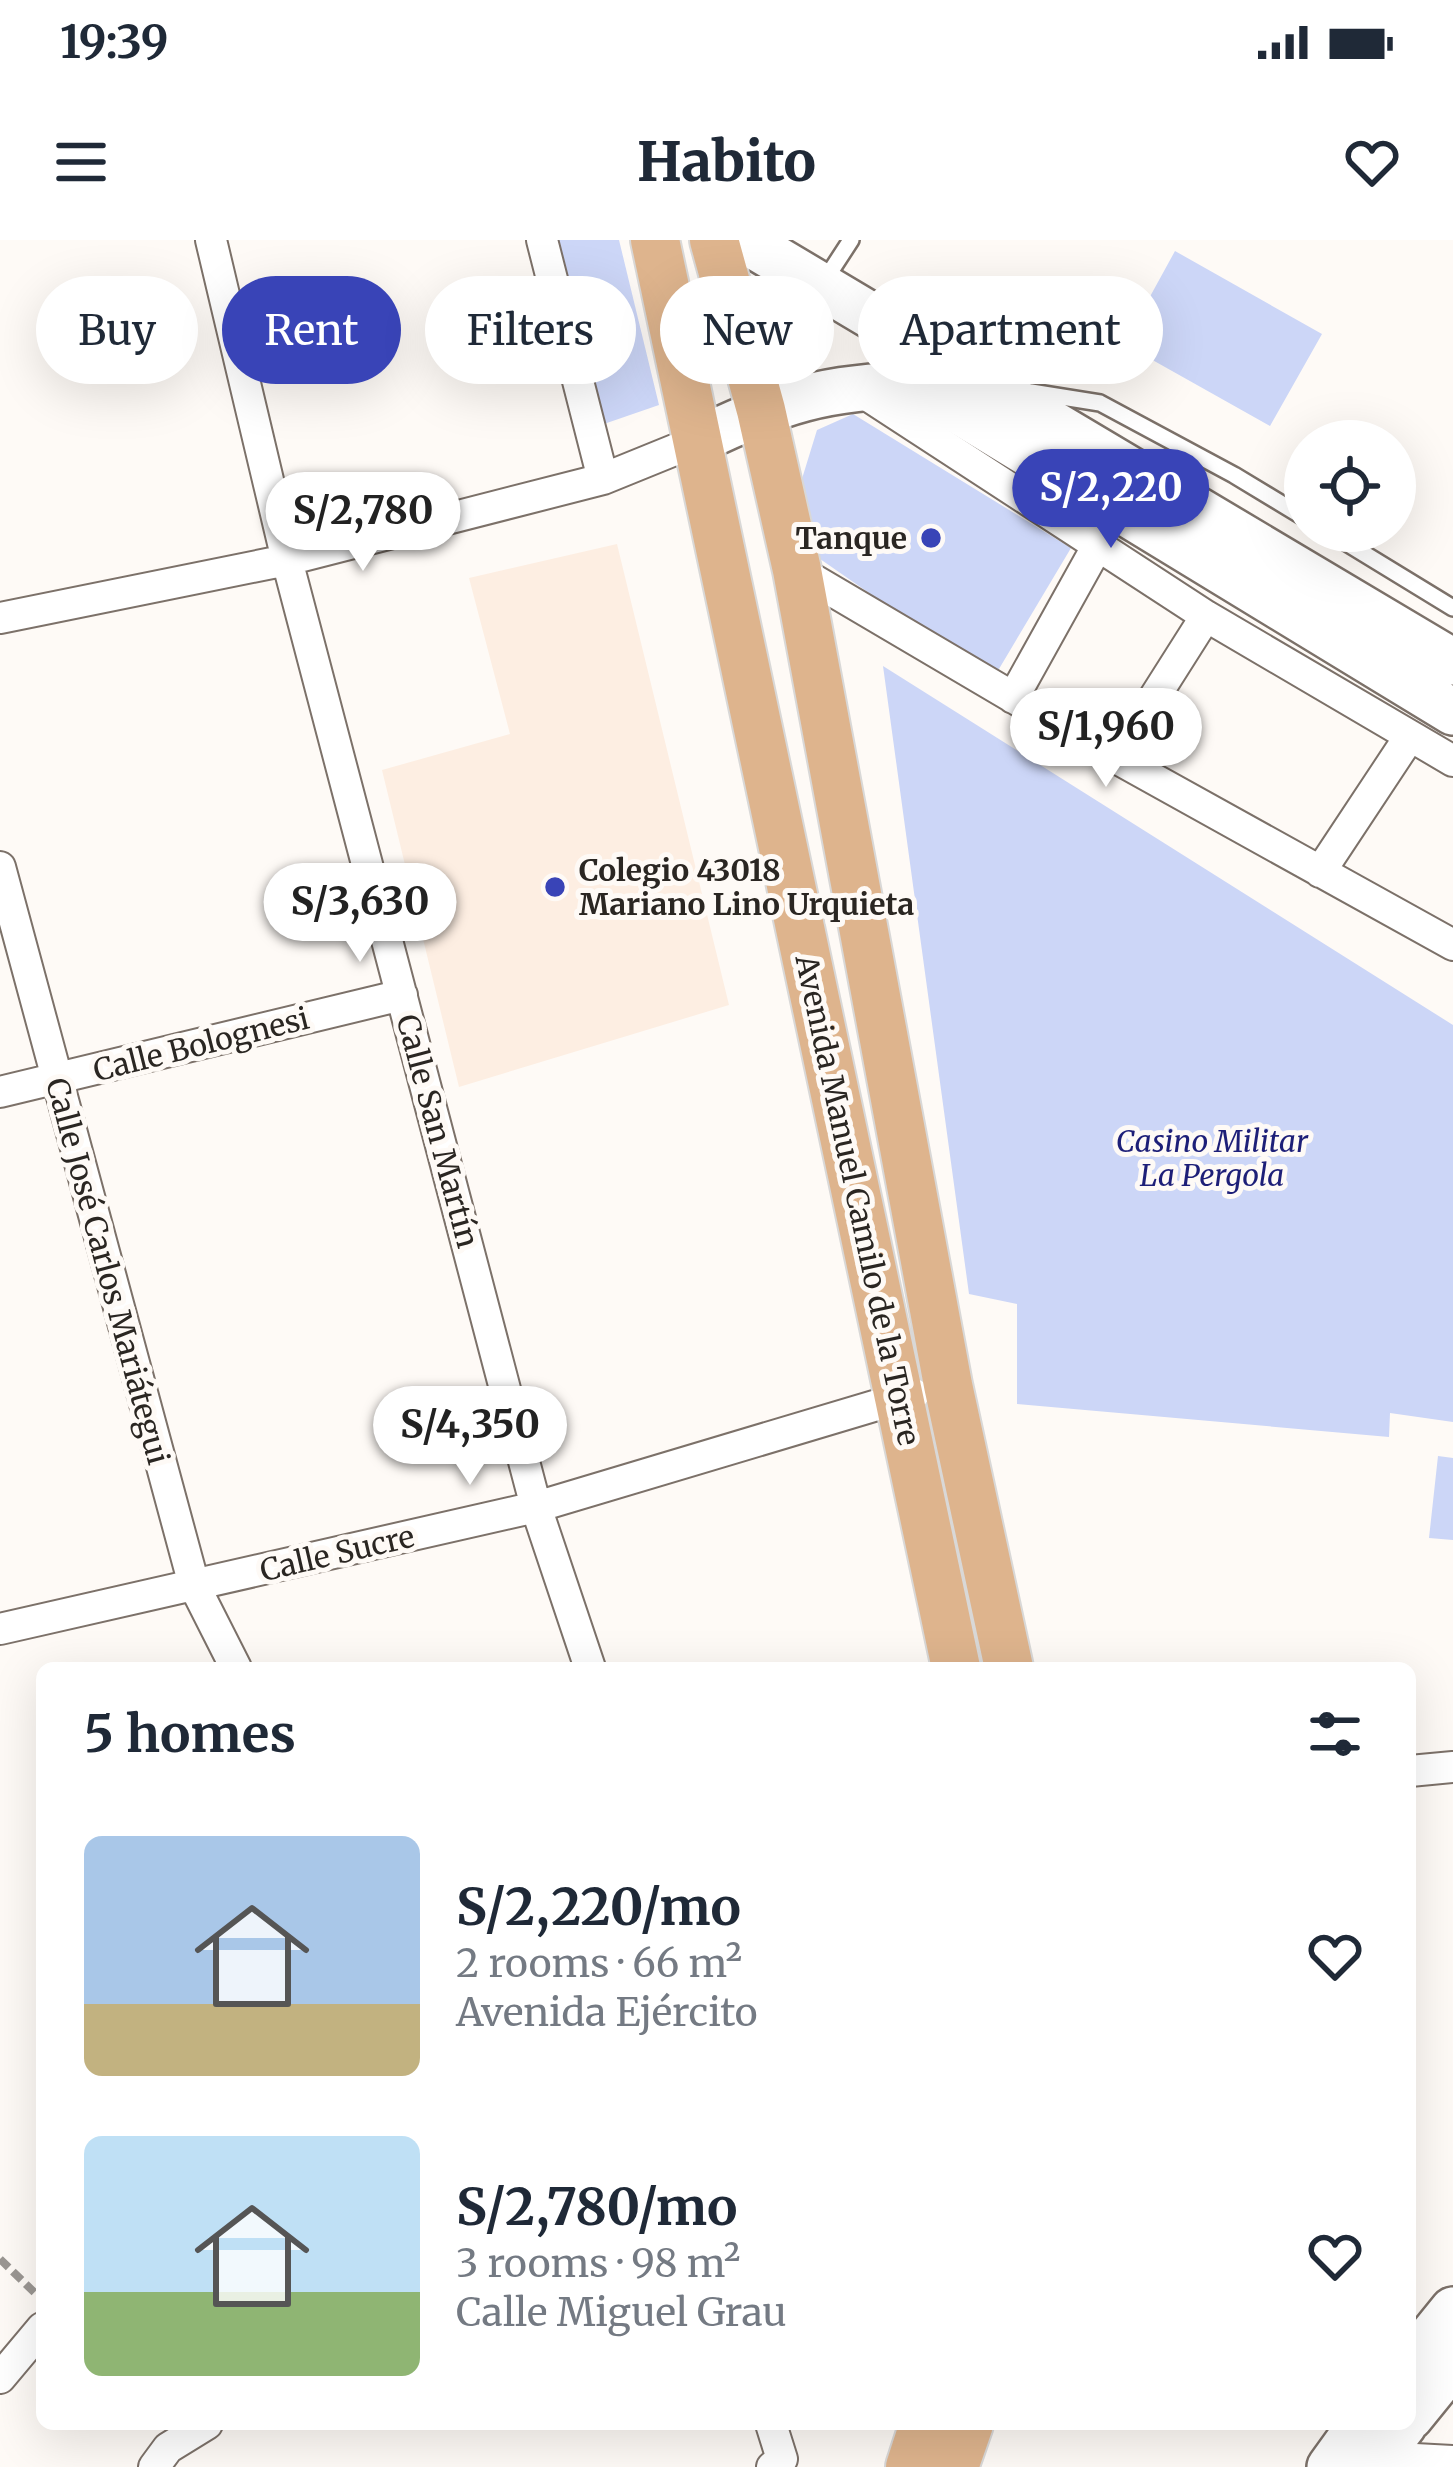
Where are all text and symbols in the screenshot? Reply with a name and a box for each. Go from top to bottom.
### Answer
text: 19:39 [60,14,169,70]
text: Habito [637,128,816,196]
icon: menu [48,129,114,195]
icon: heart [1339,129,1405,195]
chip: Buy [36,276,198,384]
chip: Rent [222,276,401,384]
chip: Filters [425,276,636,384]
chip: New [660,276,834,384]
chip: Apartment [858,276,1163,384]
map controls [1284,420,1416,552]
button: locate [1284,420,1416,552]
pin: S/2,220 [1000,449,1222,551]
text: S/2,220 [1039,463,1183,512]
pin: S/2,780 [252,472,474,574]
text: S/2,780 [293,486,433,535]
place label: Tanque [795,519,907,557]
marker: Tanque [918,525,944,551]
pin: S/1,960 [995,688,1217,790]
text: S/1,960 [1037,702,1175,751]
place label: Colegio 43018 Mariano Lino Urquieta [579,851,915,923]
pin: S/3,630 [249,863,471,965]
marker: Colegio 43018 Mariano Lino Urquieta [542,874,568,900]
text: S/3,630 [291,877,429,926]
street label: Avenida Manuel Camilo de la Torre [787,950,929,1449]
street label: Calle Bolognesi [89,999,313,1089]
street label: Calle San Martín [389,1010,487,1252]
street label: Calle José Carlos Mariátegui [38,1074,178,1468]
park label: Casino Militar La Pergola [1116,1122,1309,1194]
pin: S/4,350 [359,1386,581,1488]
text: S/4,350 [400,1400,540,1449]
street label: Calle Sucre [256,1517,418,1589]
icon: filters [1302,1701,1368,1767]
text: 5 homes [84,1702,296,1766]
text: S/2,220/mo [456,1875,741,1939]
icon: home [180,1884,324,2028]
icon: heart [1302,1923,1368,1989]
text: 2 rooms · 66 m² [456,1939,742,1988]
text: Avenida Ejército [456,1988,757,2037]
text: S/2,780/mo [456,2175,738,2239]
icon: home [180,2184,324,2328]
icon: heart [1302,2223,1368,2289]
text: 3 rooms · 98 m² [456,2239,740,2288]
text: Calle Miguel Grau [456,2288,787,2337]

